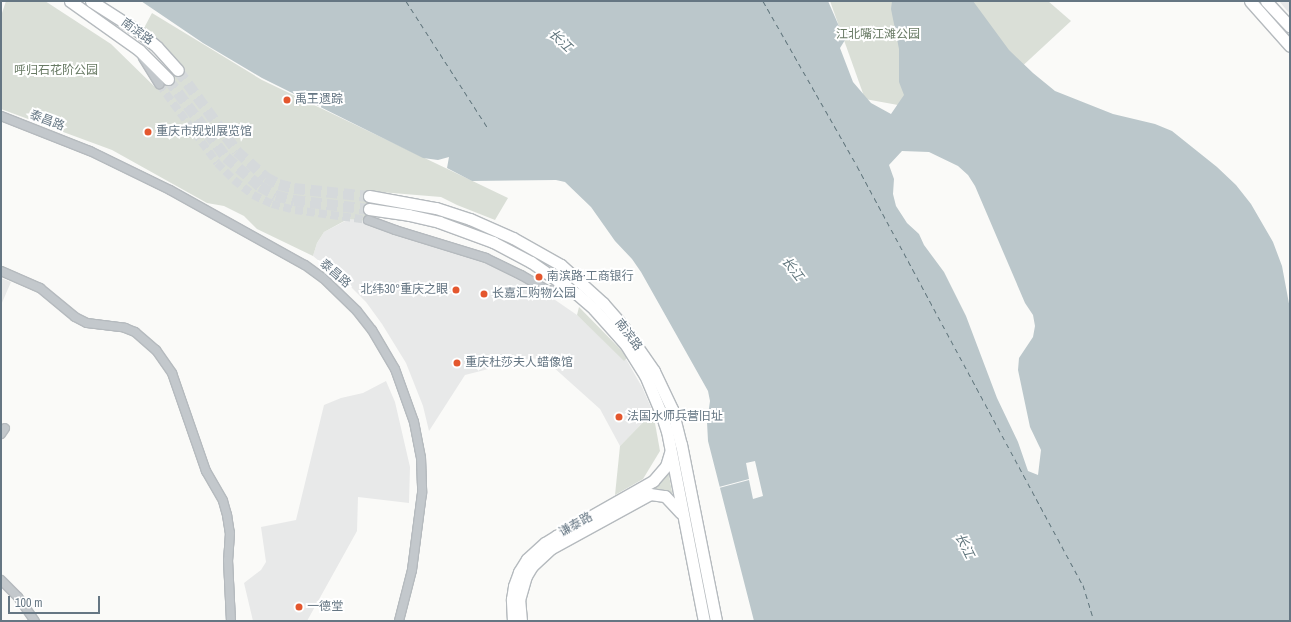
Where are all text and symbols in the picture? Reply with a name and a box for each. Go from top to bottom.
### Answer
street label: 南滨路 [118,16,156,48]
water label: 长江 [545,26,575,56]
park label: 江北嘴江滩公园 [836,28,920,42]
park label: 呼归石花阶公园 [14,64,98,78]
place label: 禹王遗踪 [295,93,343,107]
marker: 禹王遗踪 [282,95,292,105]
street label: 泰昌路 [28,108,66,134]
place label: 重庆市规划展览馆 [156,125,252,139]
marker: 重庆市规划展览馆 [143,127,153,137]
water label: 长江 [778,254,806,284]
street label: 泰昌路 [317,257,353,291]
place label: 南滨路·工商银行 [547,270,634,284]
marker: 南滨路·工商银行 [534,272,544,282]
place label: 北纬30°重庆之眼 [360,283,448,297]
marker: 北纬30°重庆之眼 [451,285,461,295]
place label: 长嘉汇购物公园 [492,287,576,301]
marker: 长嘉汇购物公园 [479,289,489,299]
street label: 南滨路 [611,316,645,354]
place label: 重庆杜莎夫人蜡像馆 [465,356,573,370]
marker: 重庆杜莎夫人蜡像馆 [452,358,462,368]
place label: 法国水师兵营旧址 [627,410,723,424]
marker: 法国水师兵营旧址 [614,412,624,422]
street label: 谦泰路 [557,510,595,540]
water label: 长江 [951,531,977,561]
scale bar [10,588,102,614]
text: 100 m [15,595,42,611]
place label: 一德堂 [307,600,343,614]
marker: 一德堂 [294,602,304,612]

